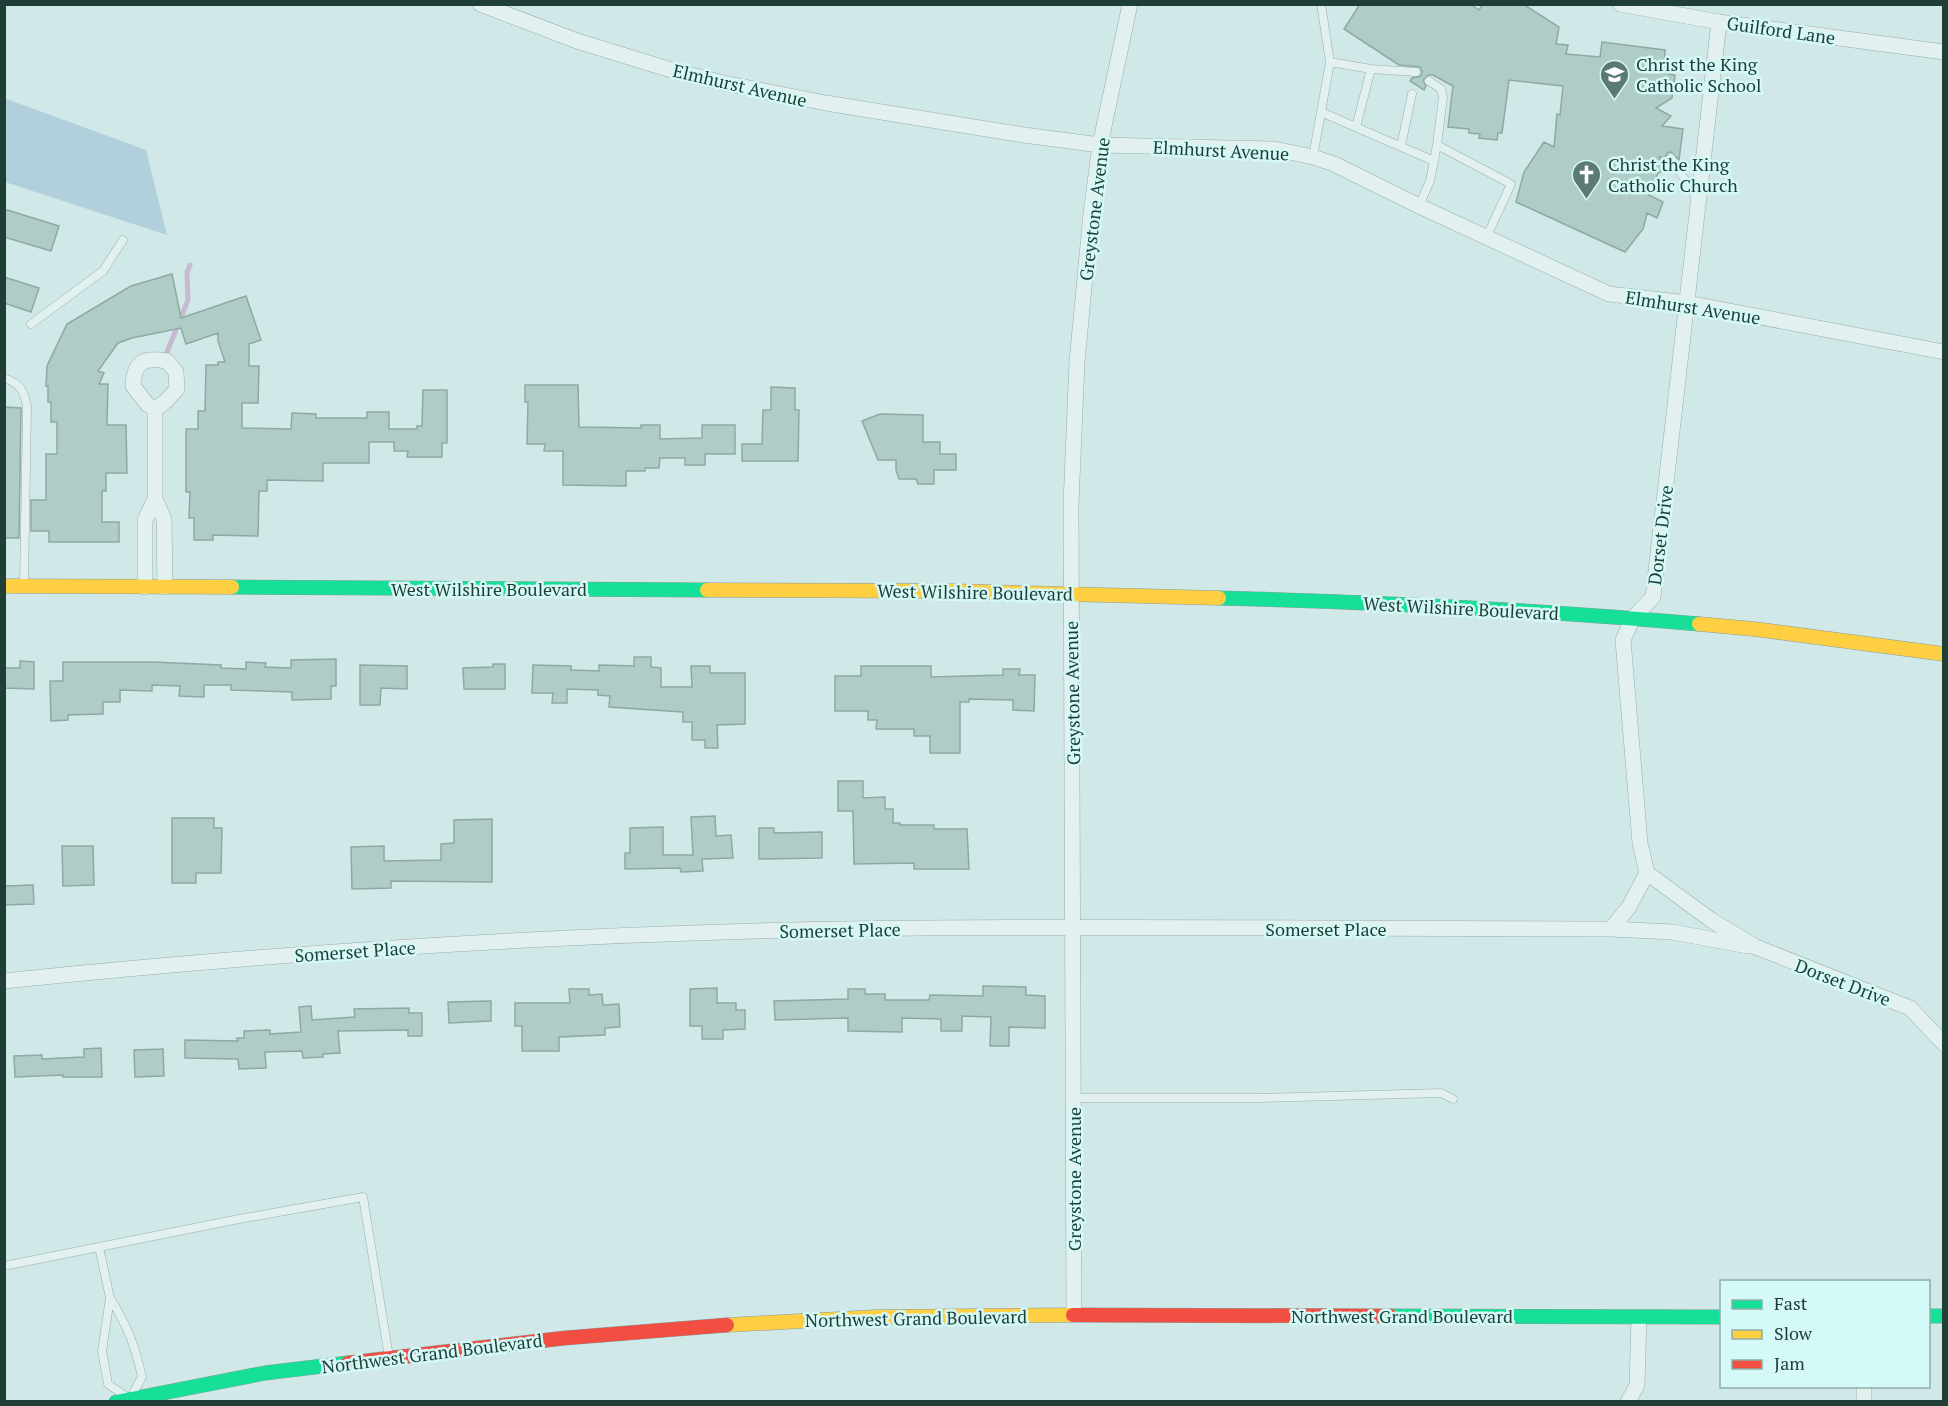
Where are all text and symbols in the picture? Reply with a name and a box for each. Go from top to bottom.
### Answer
street label: Guilford Lane [1725,11,1837,49]
place label: Christ the King Catholic School [1636,52,1761,97]
street label: Elmhurst Avenue [671,58,809,112]
school or university icon: Christ the King Catholic School [1599,58,1631,100]
street label: Elmhurst Avenue [1152,134,1290,166]
street label: Greystone Avenue [1073,136,1115,282]
place label: Christ the King Catholic Church [1608,152,1738,197]
church icon: Christ the King Catholic Church [1571,158,1603,200]
street label: Elmhurst Avenue [1624,284,1762,330]
street label: Dorset Drive [1642,484,1678,586]
street label: West Wilshire Boulevard [391,577,587,601]
street label: West Wilshire Boulevard [877,578,1073,606]
street label: West Wilshire Boulevard [1363,591,1559,625]
street label: Greystone Avenue [1059,621,1085,765]
street label: Somerset Place [779,917,901,943]
street label: Somerset Place [1265,917,1387,941]
street label: Somerset Place [294,935,416,967]
street label: Dorset Drive [1792,953,1894,1011]
street label: Greystone Avenue [1062,1107,1086,1251]
legend [1720,1280,1930,1388]
text: Fast [1774,1291,1808,1315]
street label: Northwest Grand Boulevard [805,1304,1027,1332]
street label: Northwest Grand Boulevard [1291,1304,1513,1328]
text: Slow [1774,1321,1813,1345]
street label: Northwest Grand Boulevard [320,1328,544,1378]
text: Jam [1774,1351,1805,1375]

